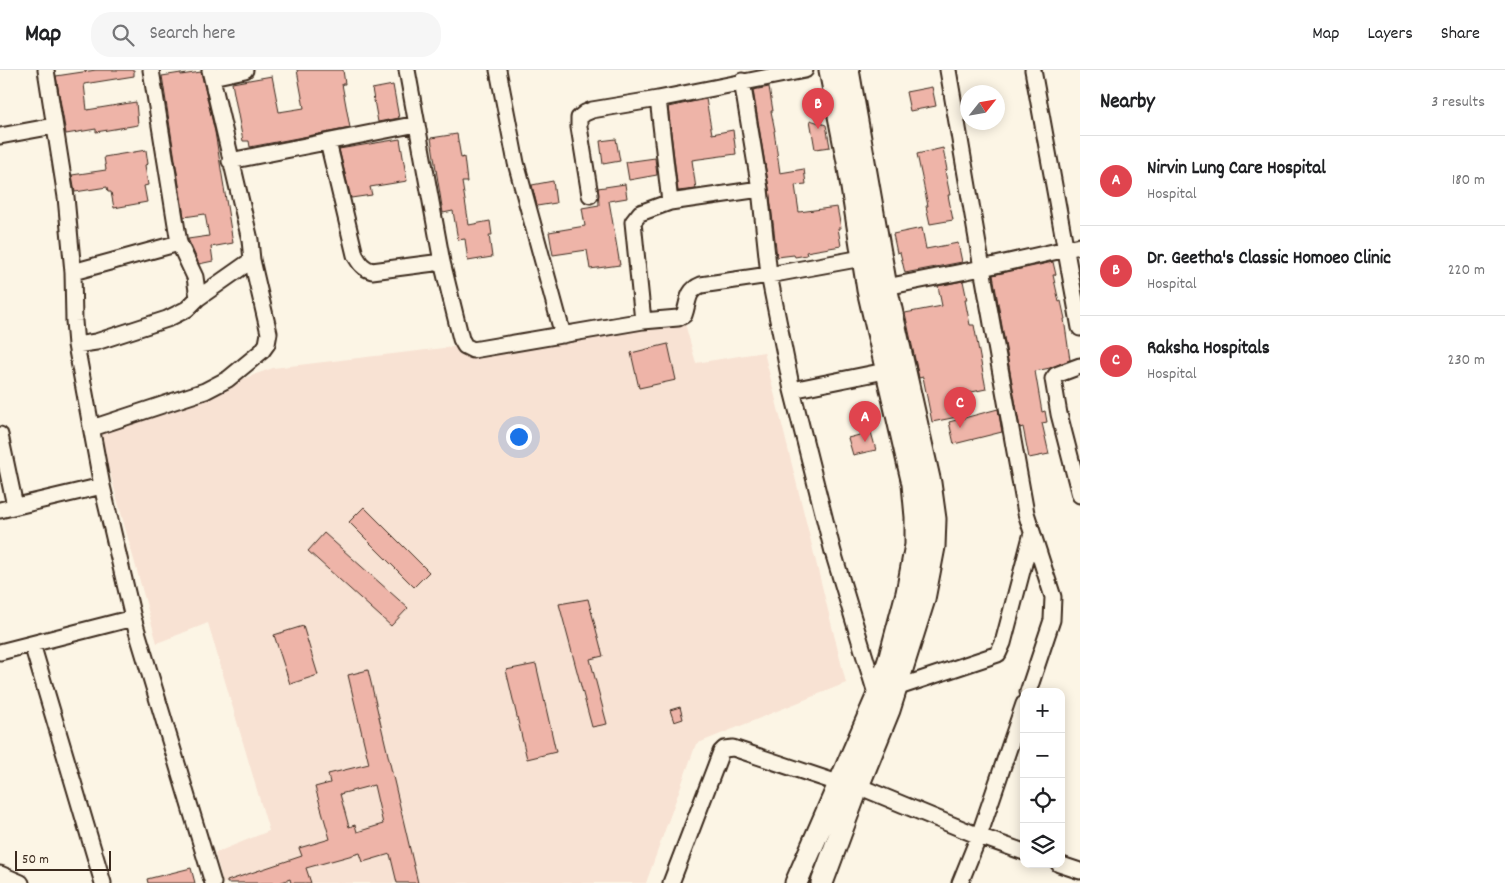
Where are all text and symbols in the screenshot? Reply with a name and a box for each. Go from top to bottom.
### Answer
search box [91,12,441,57]
text: Map [25,18,61,52]
icon: search [109,21,137,49]
text: Search here [149,21,235,48]
text: Map [1312,22,1339,47]
text: Layers [1367,22,1413,47]
text: Share [1441,22,1480,47]
north arrow [960,85,1005,130]
pin: B [802,88,834,129]
text: Nearby [1100,88,1155,118]
text: 3 results [1431,91,1485,114]
text: Nirvin Lung Care Hospital [1147,156,1326,183]
text: A [1112,169,1120,192]
text: 180 m [1452,169,1485,192]
text: Hospital [1147,183,1197,206]
text: Dr. Geetha's Classic Homoeo Clinic [1147,246,1391,273]
text: B [1112,259,1120,282]
text: 220 m [1448,259,1485,282]
text: Hospital [1147,273,1197,296]
text: Raksha Hospitals [1147,336,1270,363]
text: C [1112,349,1120,372]
text: 230 m [1448,349,1485,372]
text: Hospital [1147,363,1197,386]
pin: C [944,387,976,428]
pin: A [849,401,881,442]
your location [506,424,532,450]
map controls [1020,688,1065,868]
button: + [1020,688,1065,733]
button: − [1020,733,1065,778]
button: locate [1020,778,1065,823]
button: layers [1020,823,1065,868]
scale bar [15,848,111,871]
text: 50 m [22,850,49,870]

